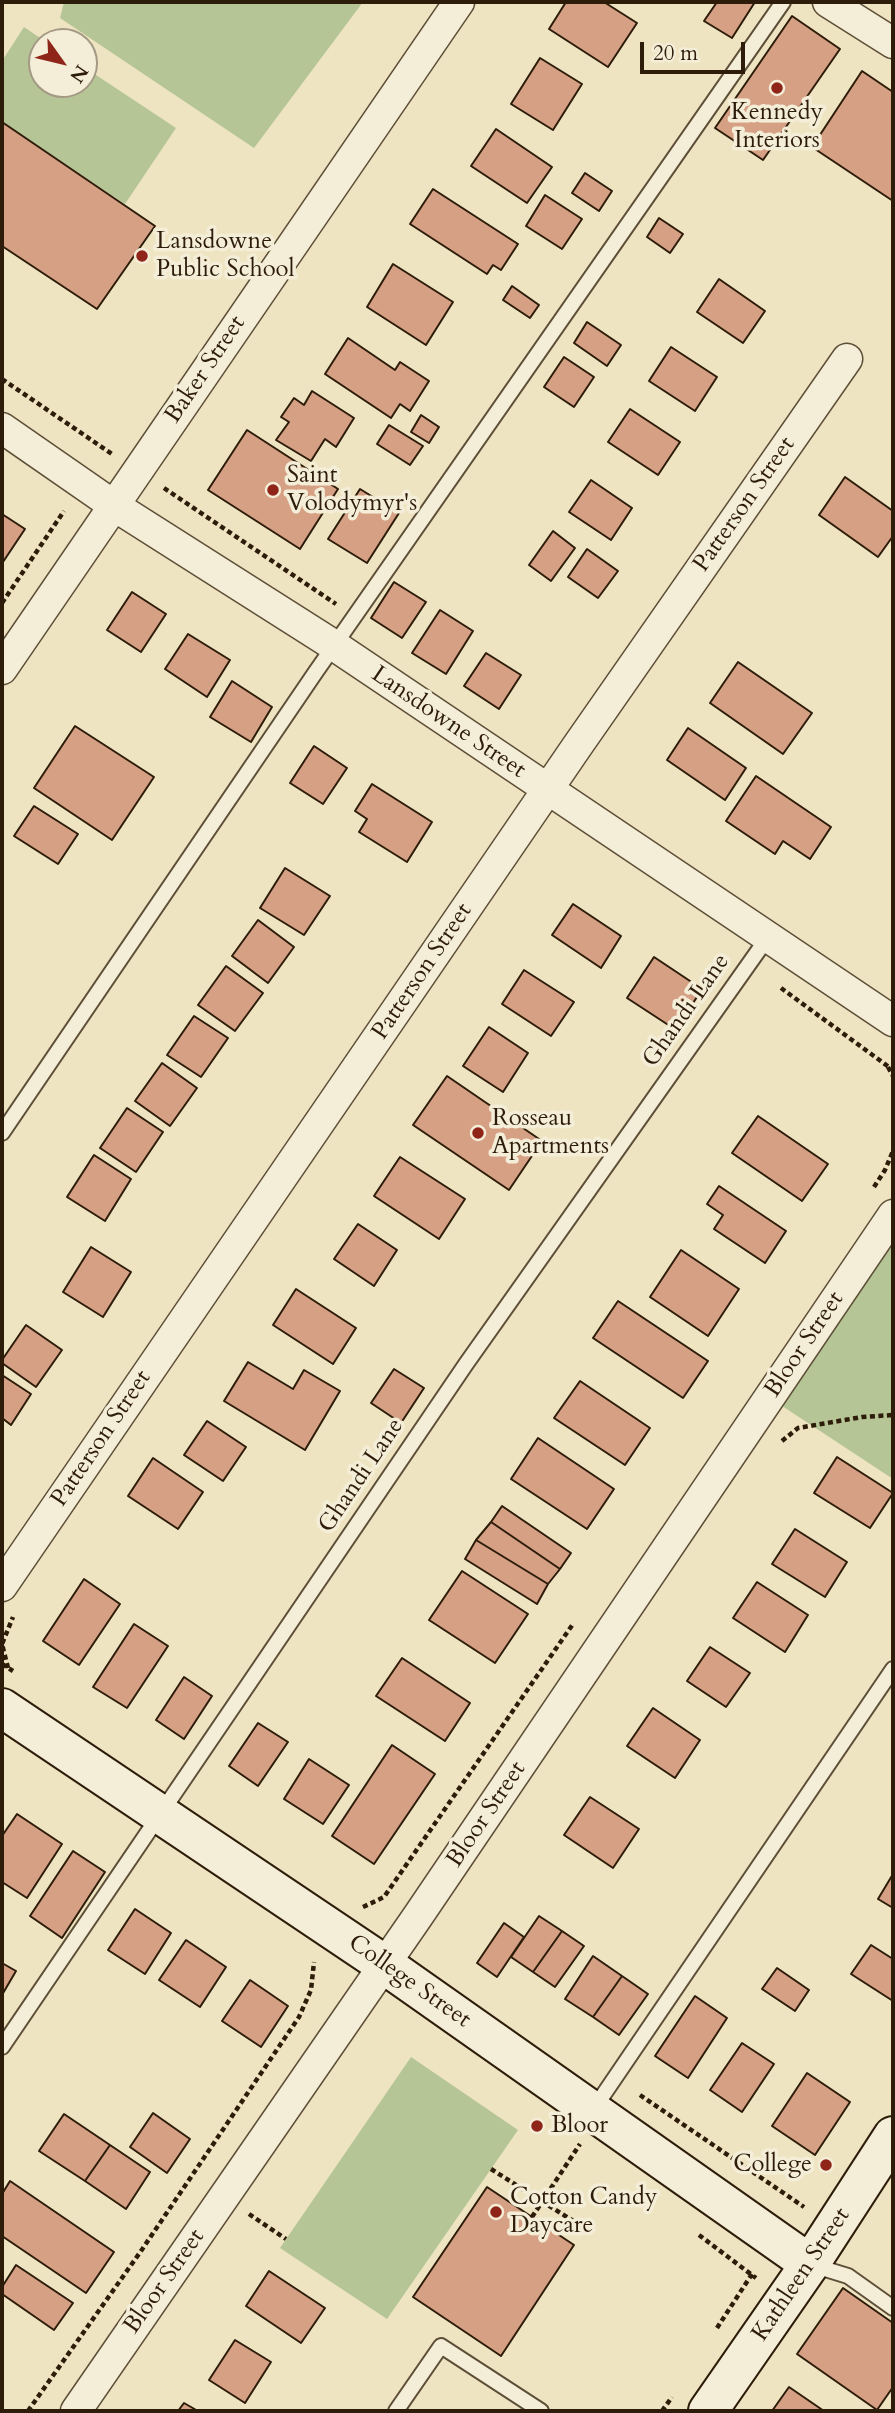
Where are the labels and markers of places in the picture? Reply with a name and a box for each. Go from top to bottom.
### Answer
marker: Kennedy Interiors [769,80,785,96]
place label: Kennedy Interiors [731,99,823,155]
place label: Lansdowne Public School [156,228,295,284]
marker: Lansdowne Public School [134,248,150,264]
place label: Saint Volodymyr's [287,462,417,518]
marker: Saint Volodymyr's [265,482,281,498]
place label: Rosseau Apartments [492,1105,609,1161]
marker: Rosseau Apartments [470,1125,486,1141]
place label: Bloor [551,2112,608,2140]
marker: Bloor [529,2118,545,2134]
place label: College [733,2151,812,2179]
marker: College [818,2157,834,2173]
place label: Cotton Candy Daycare [510,2184,657,2240]
marker: Cotton Candy Daycare [488,2204,504,2220]

